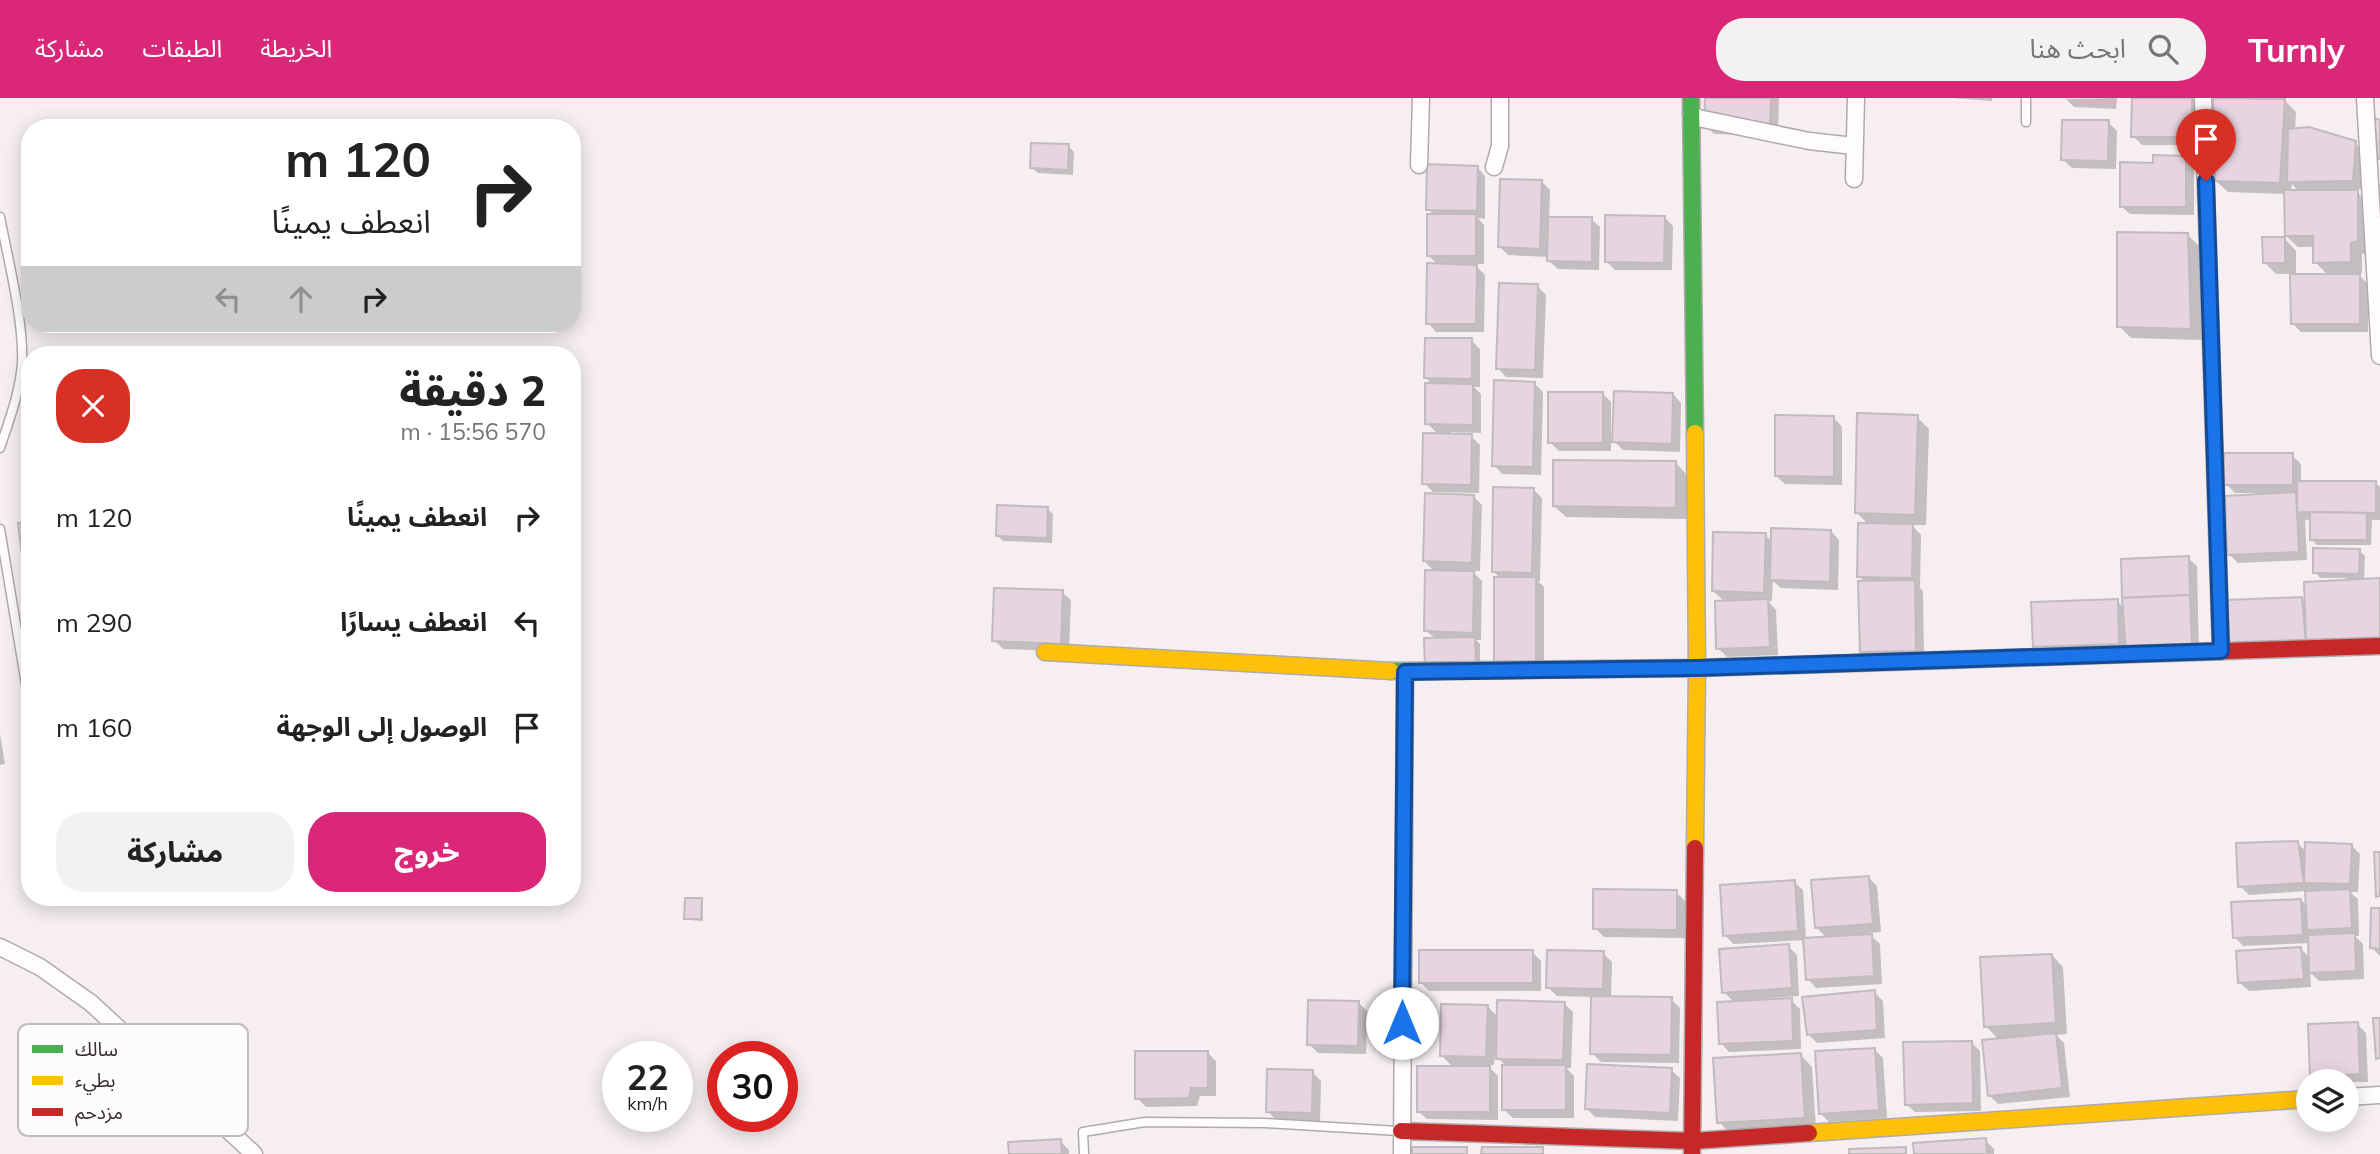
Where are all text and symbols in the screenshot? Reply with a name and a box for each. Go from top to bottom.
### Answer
search box [1716,18,2206,81]
text: Turnly [2248,29,2345,70]
icon: search [2144,30,2182,68]
text: ابحث هنا [2030,32,2126,65]
text: مشاركة [35,33,104,63]
text: الطبقات [142,33,222,63]
text: الخريطة [260,33,332,63]
pin [2176,109,2236,181]
icon: arrive [2187,120,2225,158]
text: 120 m [285,128,431,189]
icon: right [455,147,546,238]
text: انعطف يمينًا [272,201,431,241]
icon: left [209,280,247,318]
icon: ahead [282,280,320,318]
icon: right [355,280,393,318]
text: 2 دقيقة [399,364,546,417]
button: close [56,369,130,443]
text: 570 m · 15:56 [401,417,546,446]
icon: right [508,499,546,537]
text: انعطف يمينًا [347,500,487,533]
text: 120 m [56,501,132,534]
icon: left [508,604,546,642]
text: انعطف يسارًا [340,605,487,638]
text: 290 m [56,606,132,639]
icon: arrive [508,709,546,747]
text: الوصول إلى الوجهة [276,710,487,743]
text: 160 m [56,711,132,744]
button: مشاركة [56,812,294,892]
button: خروج [308,812,546,892]
position arrow [1365,986,1439,1060]
legend [18,1024,248,1136]
text: سالك [75,1037,118,1061]
speed limit sign: 30 [707,1041,798,1132]
text: 22 [626,1055,669,1099]
text: بطيء [75,1068,115,1095]
map controls [2296,1069,2359,1132]
button: layers [2296,1069,2359,1132]
text: km/h [627,1092,668,1115]
text: مزدحم [75,1100,123,1127]

